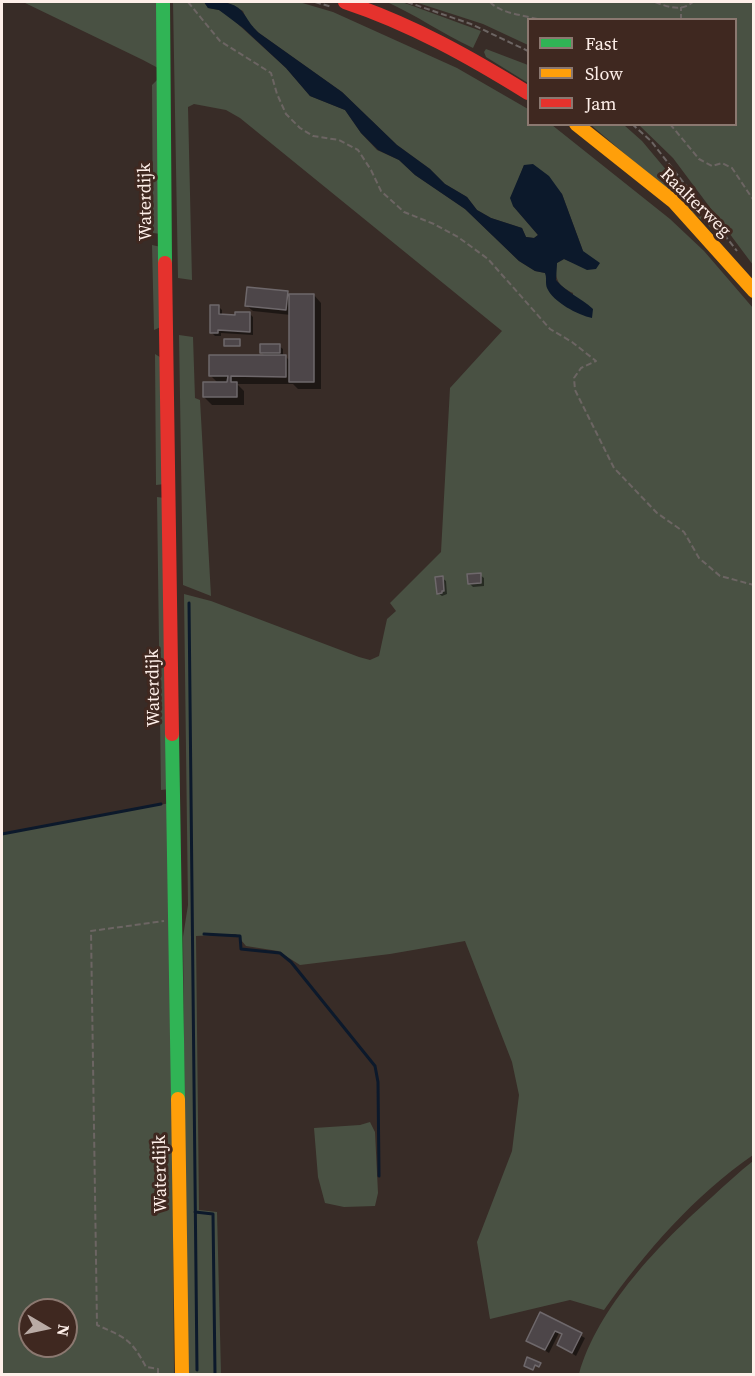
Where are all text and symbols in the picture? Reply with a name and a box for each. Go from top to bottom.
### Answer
legend [527,18,737,126]
text: Fast [585,31,618,56]
text: Slow [585,61,623,86]
text: Jam [585,91,617,116]
street label: Waterdijk [135,163,157,241]
street label: Raalterweg [655,164,735,242]
street label: Waterdijk [143,649,165,727]
street label: Waterdijk [150,1135,172,1213]
north arrow [18,1298,78,1358]
text: N [52,1323,76,1338]

